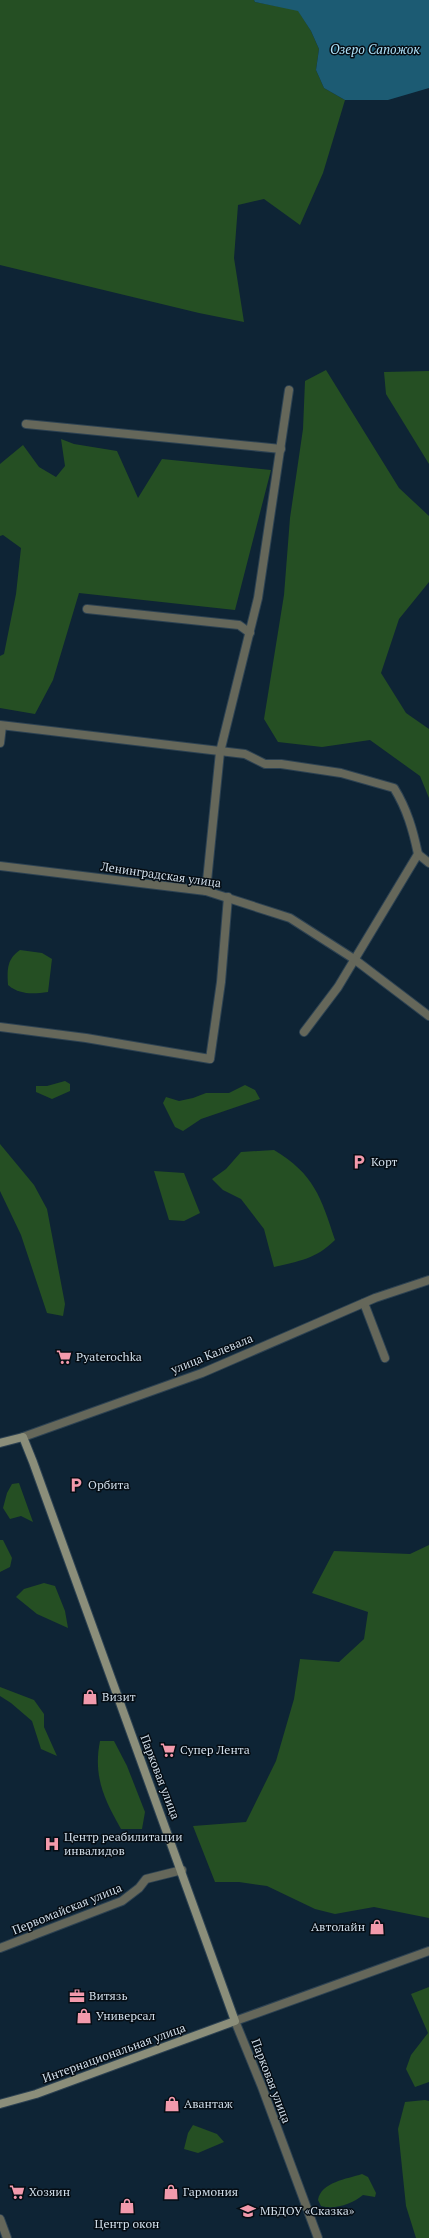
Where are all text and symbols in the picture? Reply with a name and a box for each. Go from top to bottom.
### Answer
water label: Озеро Сапожок [330,40,420,58]
street label: Ленинградская улица [99,858,222,890]
parking icon: Корт [350,1153,368,1171]
place label: Корт [371,1154,398,1169]
street label: улица Калевала [168,1330,255,1377]
supermarket icon: Pyaterochka [55,1348,73,1366]
place label: Pyaterochka [76,1349,142,1364]
parking icon: Орбита [67,1476,85,1494]
place label: Орбита [88,1477,130,1492]
shop icon: Визит [81,1688,99,1706]
place label: Визит [102,1689,136,1704]
street label: Парковая улица [137,1732,183,1821]
supermarket icon: Супер Лента [159,1741,177,1759]
place label: Супер Лента [180,1742,250,1757]
place label: Центр реабилитации инвалидов [64,1829,182,1858]
hospital icon: Центр реабилитации инвалидов [43,1835,61,1853]
street label: Первомайская улица [10,1880,124,1937]
shop icon: Автолайн [368,1918,386,1936]
place label: Автолайн [311,1919,365,1934]
office icon: Витязь [68,1987,86,2005]
place label: Витязь [89,1988,128,2003]
shop icon: Универсал [75,2007,93,2025]
place label: Универсал [96,2008,156,2023]
street label: Интернациональная улица [40,2020,188,2085]
street label: Парковая улица [248,2036,294,2125]
shop icon: Авантаж [163,2095,181,2113]
place label: Авантаж [184,2096,233,2111]
supermarket icon: Хозяин [8,2183,26,2201]
shop icon: Гармония [162,2183,180,2201]
place label: Хозяин [29,2184,70,2199]
place label: Гармония [183,2184,238,2199]
shop icon: Центр окон [118,2197,136,2215]
school or university icon: МБДОУ «Сказка» [239,2202,257,2220]
place label: МБДОУ «Сказка» [260,2203,355,2218]
place label: Центр окон [95,2216,159,2231]

